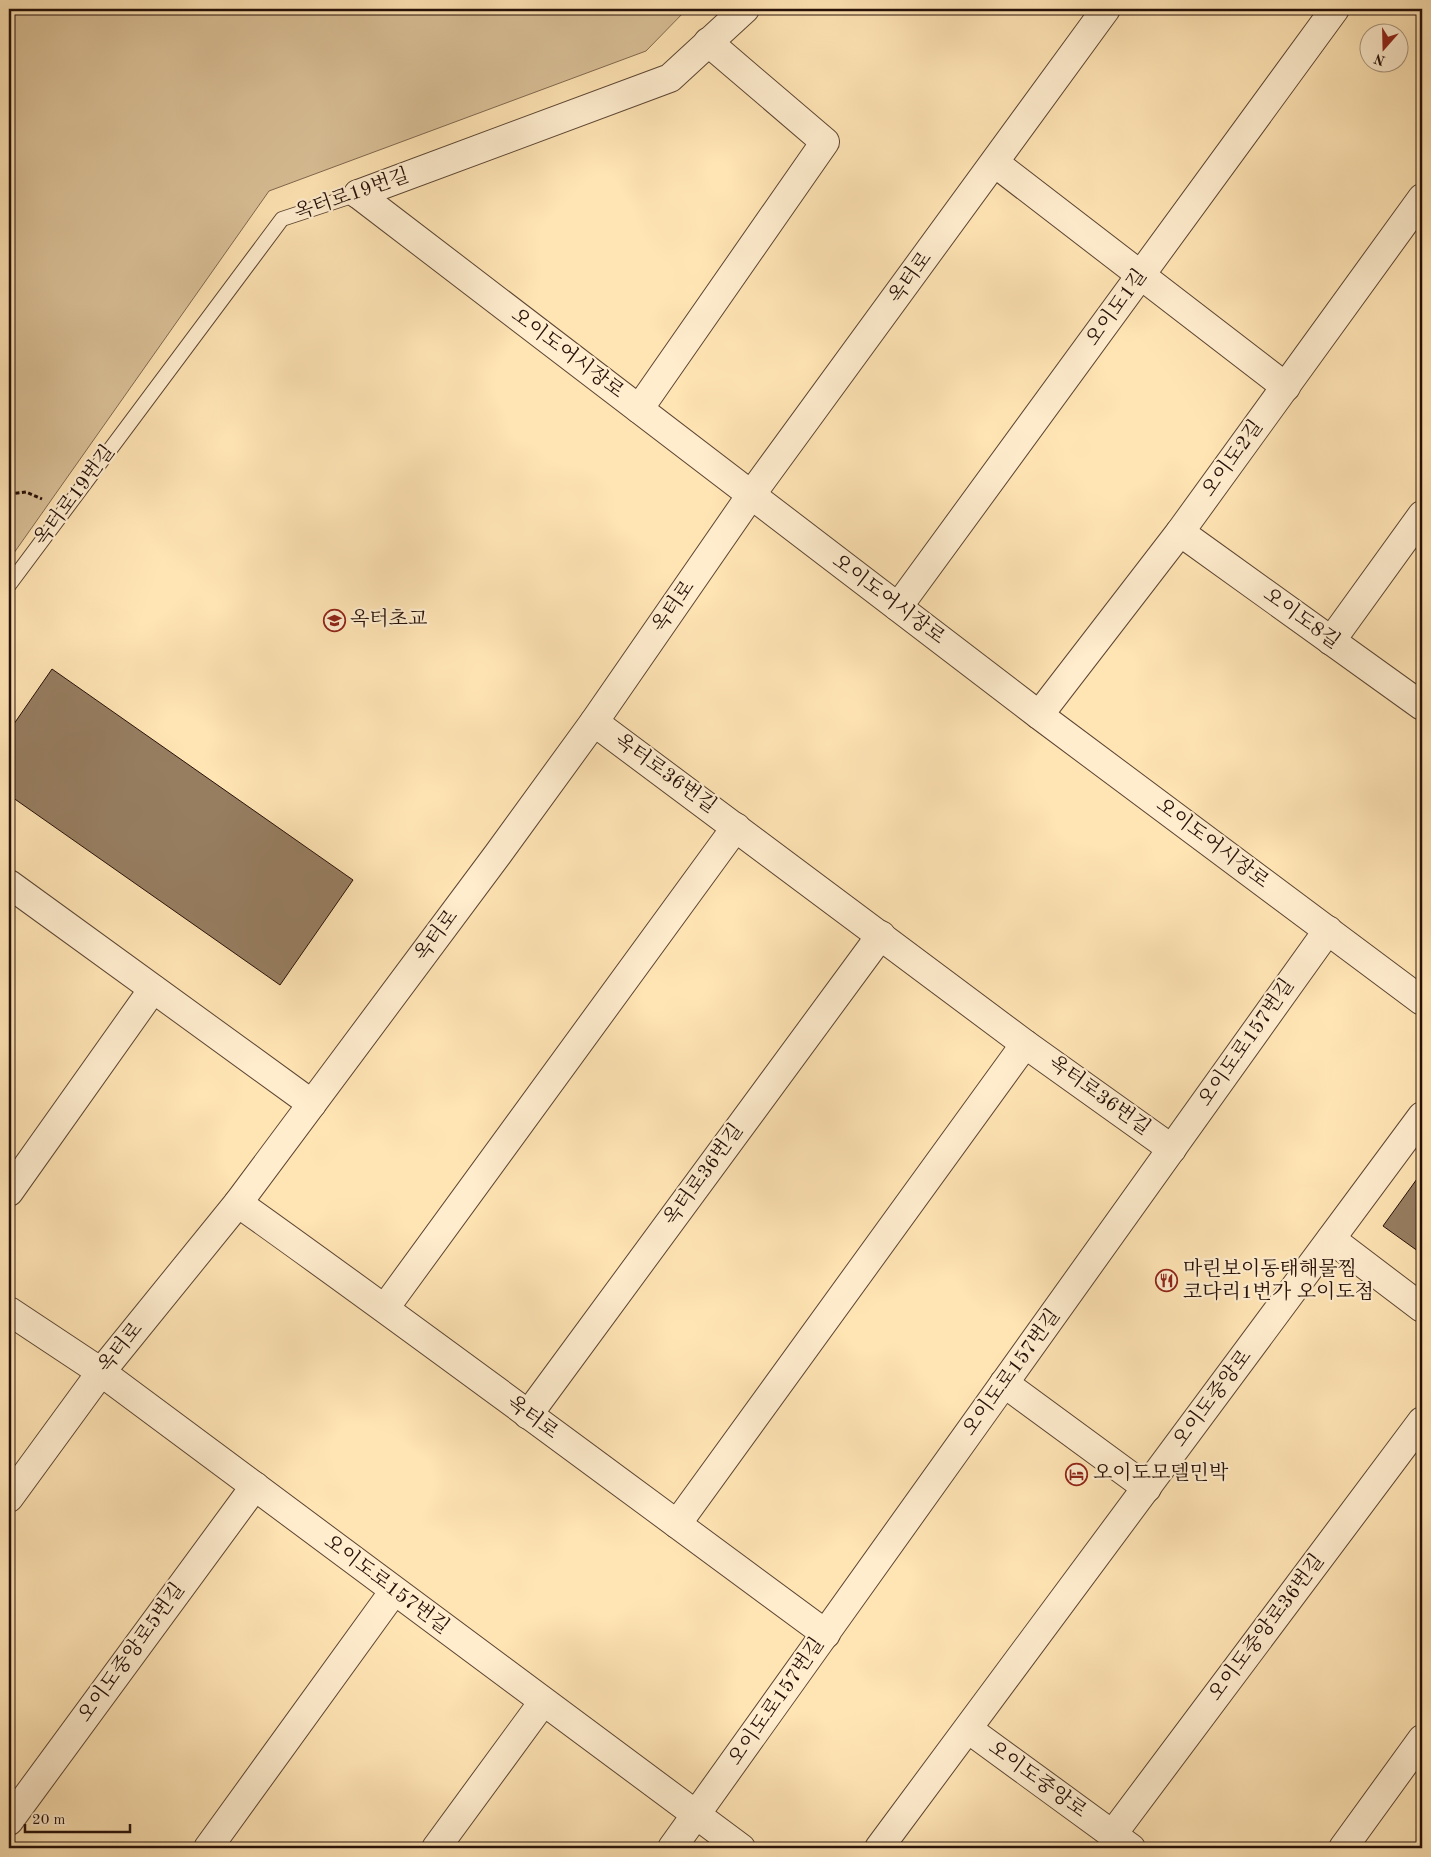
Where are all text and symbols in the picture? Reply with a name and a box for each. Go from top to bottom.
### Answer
north arrow [1358,22,1408,72]
text: N [1372,51,1387,68]
street label: 옥터로19번길 [291,164,412,224]
street label: 옥터로 [884,247,936,307]
street label: 오이도1길 [1081,265,1151,350]
street label: 오이도어시장로 [507,304,628,403]
street label: 오이도2길 [1197,416,1267,501]
street label: 옥터로19번길 [29,441,119,550]
street label: 오이도어시장로 [828,550,949,649]
street label: 옥터로 [648,576,699,636]
street label: 오이도8길 [1259,583,1344,653]
school or university icon: 옥터초교 [322,608,346,632]
place label: 옥터초교 [350,608,428,630]
street label: 옥터로36번길 [611,729,721,817]
street label: 오이도어시장로 [1152,794,1273,893]
street label: 옥터로 [410,906,462,965]
street label: 오이도로157번길 [1194,974,1298,1110]
street label: 옥터로36번길 [1045,1051,1155,1139]
street label: 옥터로36번길 [659,1119,747,1229]
place label: 마린보이동태해물찜 코다리1번가 오이도점 [1183,1258,1374,1303]
restaurant icon: 마린보이동태해물찜 코다리1번가 오이도점 [1155,1269,1179,1293]
street label: 오이도로157번길 [958,1305,1064,1440]
street label: 옥터로 [93,1318,147,1377]
street label: 오이도중앙로 [1169,1345,1256,1451]
street label: 옥터로 [503,1391,562,1443]
hotel icon: 오이도모델민박 [1065,1462,1089,1486]
place label: 오이도모델민박 [1093,1462,1229,1484]
street label: 오이도로157번길 [320,1530,453,1638]
street label: 오이도중앙로36번길 [1204,1550,1328,1705]
street label: 오이도중앙로5번길 [73,1579,189,1726]
street label: 오이도로157번길 [724,1633,828,1769]
street label: 오이도중앙로 [984,1736,1091,1822]
scale bar [25,1802,130,1834]
text: 20 m [32,1813,66,1828]

